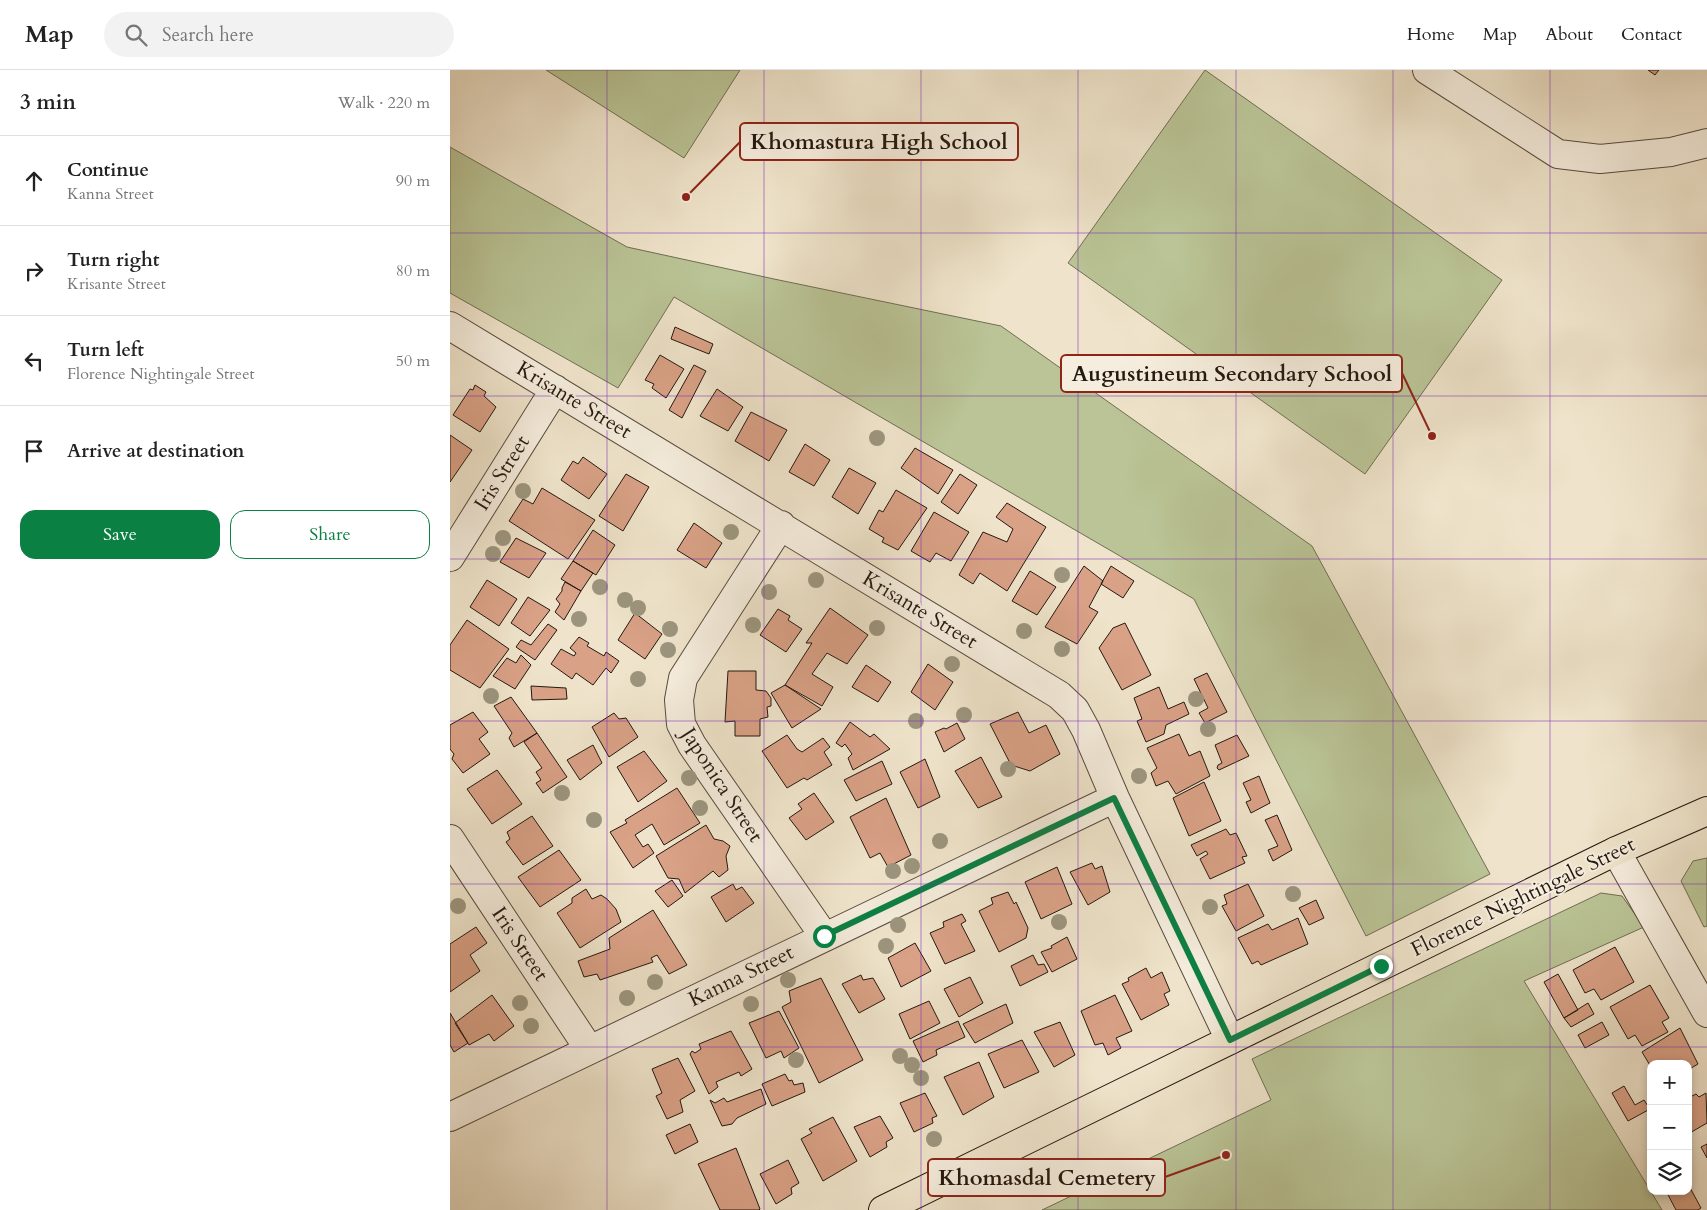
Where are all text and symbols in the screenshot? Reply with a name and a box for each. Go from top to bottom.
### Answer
search box [104,12,454,57]
text: Map [25,18,74,51]
icon: search [122,21,150,49]
text: Search here [162,22,254,48]
text: Home [1407,22,1455,47]
text: Map [1483,22,1517,47]
text: About [1545,22,1593,47]
text: Contact [1621,22,1682,47]
text: 3 min [20,88,76,117]
text: Walk · 220 m [338,92,430,114]
callout: Khomastura High School [740,123,1018,160]
text: Khomastura High School [750,127,1008,157]
text: Continue [67,157,149,183]
icon: ahead [20,167,48,195]
text: 90 m [396,170,430,192]
text: Kanna Street [67,183,154,205]
text: Turn right [67,247,159,273]
icon: right [20,257,48,285]
text: 80 m [396,260,430,282]
text: Krisante Street [67,273,166,295]
text: Turn left [67,337,144,363]
icon: left [20,347,48,375]
text: 50 m [396,350,430,372]
street label: Krisante Street [511,354,637,446]
callout: Augustineum Secondary School [1061,355,1402,392]
text: Augustineum Secondary School [1072,359,1393,389]
text: Florence Nightingale Street [67,363,254,385]
street label: Iris Street [467,429,537,516]
icon: arrive [20,437,48,465]
text: Arrive at destination [67,438,244,464]
button: Save [20,510,220,559]
button: Share [230,510,430,559]
street label: Krisante Street [857,564,983,656]
street label: Japonica Street [672,719,770,848]
street label: Florence Nightingale Street [1406,830,1640,964]
street label: Iris Street [485,901,556,987]
route start [813,925,836,948]
street label: Kanna Street [683,938,799,1014]
route end [1370,955,1393,978]
map controls [1647,1060,1692,1195]
button: + [1647,1060,1692,1105]
button: − [1647,1105,1692,1150]
button: layers [1647,1150,1692,1195]
callout: Khomasdal Cemetery [928,1159,1165,1196]
text: Khomasdal Cemetery [938,1163,1156,1193]

